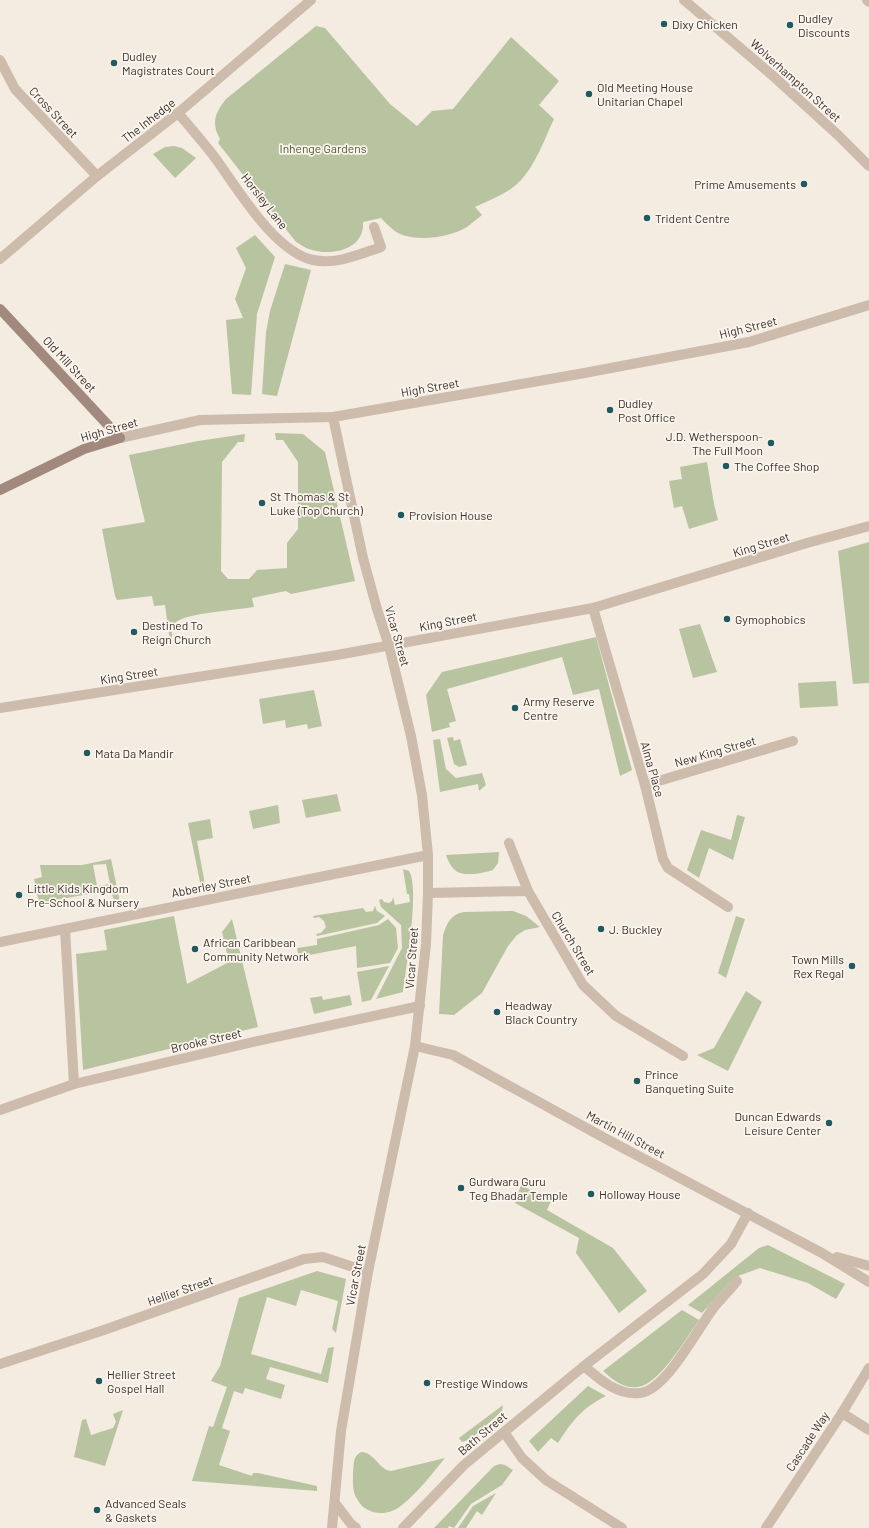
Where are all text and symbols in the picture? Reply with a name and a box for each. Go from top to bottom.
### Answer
place label: Dudley Discounts [798,11,850,39]
place label: Dixy Chicken [672,17,738,31]
marker: Dixy Chicken [659,19,669,29]
marker: Dudley Discounts [785,20,795,30]
street label: Wolverhampton Street [748,36,844,124]
place label: Dudley Magistrates Court [122,49,215,77]
marker: Dudley Magistrates Court [109,58,119,68]
place label: Old Meeting House Unitarian Chapel [597,80,693,108]
street label: Cross Street [27,84,81,140]
marker: Old Meeting House Unitarian Chapel [584,89,594,99]
street label: The Inhedge [119,95,177,145]
park label: Inhenge Gardens [280,141,367,155]
street label: Horsley Lane [239,170,291,232]
place label: Prime Amusements [694,177,796,191]
marker: Prime Amusements [799,179,809,189]
place label: Trident Centre [655,211,730,225]
marker: Trident Centre [642,213,652,223]
street label: High Street [718,313,778,341]
street label: Old Mill Street [40,333,100,395]
street label: High Street [400,375,460,399]
place label: Dudley Post Office [618,396,675,424]
marker: Dudley Post Office [605,405,615,415]
street label: High Street [79,414,139,444]
place label: J.D. Wetherspoon- The Full Moon [666,429,763,457]
marker: J.D. Wetherspoon- The Full Moon [766,438,776,448]
place label: The Coffee Shop [734,459,819,473]
marker: The Coffee Shop [721,461,731,471]
place label: St Thomas & St Luke (Top Church) [270,489,364,517]
marker: St Thomas & St Luke (Top Church) [257,498,267,508]
place label: Provision House [409,508,493,522]
marker: Provision House [396,510,406,520]
street label: King Street [731,529,791,559]
street label: Vicar Street [383,604,413,668]
street label: King Street [418,609,478,633]
place label: Gymophobics [735,612,806,626]
marker: Gymophobics [722,614,732,624]
place label: Destined To Reign Church [142,618,211,646]
marker: Destined To Reign Church [129,627,139,637]
street label: King Street [99,664,159,686]
place label: Army Reserve Centre [523,694,595,722]
marker: Army Reserve Centre [510,703,520,713]
street label: New King Street [673,733,757,769]
street label: Alma Place [638,740,668,798]
place label: Mata Da Mandir [95,746,174,760]
marker: Mata Da Mandir [82,748,92,758]
street label: Abberley Street [170,870,252,900]
place label: Little Kids Kingdom Pre-School & Nursery [27,881,139,909]
marker: Little Kids Kingdom Pre-School & Nursery [14,890,24,900]
street label: Church Street [549,908,599,978]
place label: J. Buckley [609,922,663,936]
marker: J. Buckley [596,924,606,934]
street label: Vicar Street [402,927,420,989]
place label: African Caribbean Community Network [203,935,309,963]
marker: African Caribbean Community Network [190,944,200,954]
place label: Town Mills Rex Regal [791,952,844,980]
marker: Town Mills Rex Regal [847,961,857,971]
place label: Headway Black Country [505,998,578,1026]
marker: Headway Black Country [492,1007,502,1017]
street label: Brooke Street [169,1025,243,1055]
place label: Prince Banqueting Suite [645,1067,734,1095]
marker: Prince Banqueting Suite [632,1076,642,1086]
street label: Martin Hill Street [584,1107,668,1161]
place label: Duncan Edwards Leisure Center [735,1109,822,1137]
marker: Duncan Edwards Leisure Center [824,1118,834,1128]
place label: Gurdwara Guru Teg Bhadar Temple [469,1174,568,1202]
marker: Gurdwara Guru Teg Bhadar Temple [456,1183,466,1193]
place label: Holloway House [599,1187,681,1201]
marker: Holloway House [586,1189,596,1199]
street label: Vicar Street [342,1243,368,1307]
street label: Hellier Street [145,1272,215,1308]
place label: Hellier Street Gospel Hall [107,1367,176,1395]
marker: Hellier Street Gospel Hall [94,1376,104,1386]
place label: Prestige Windows [435,1376,528,1390]
marker: Prestige Windows [422,1378,432,1388]
street label: Bath Street [455,1408,509,1458]
street label: Cascade Way [783,1408,832,1473]
place label: Advanced Seals & Gaskets [105,1496,187,1524]
marker: Advanced Seals & Gaskets [92,1505,102,1515]

